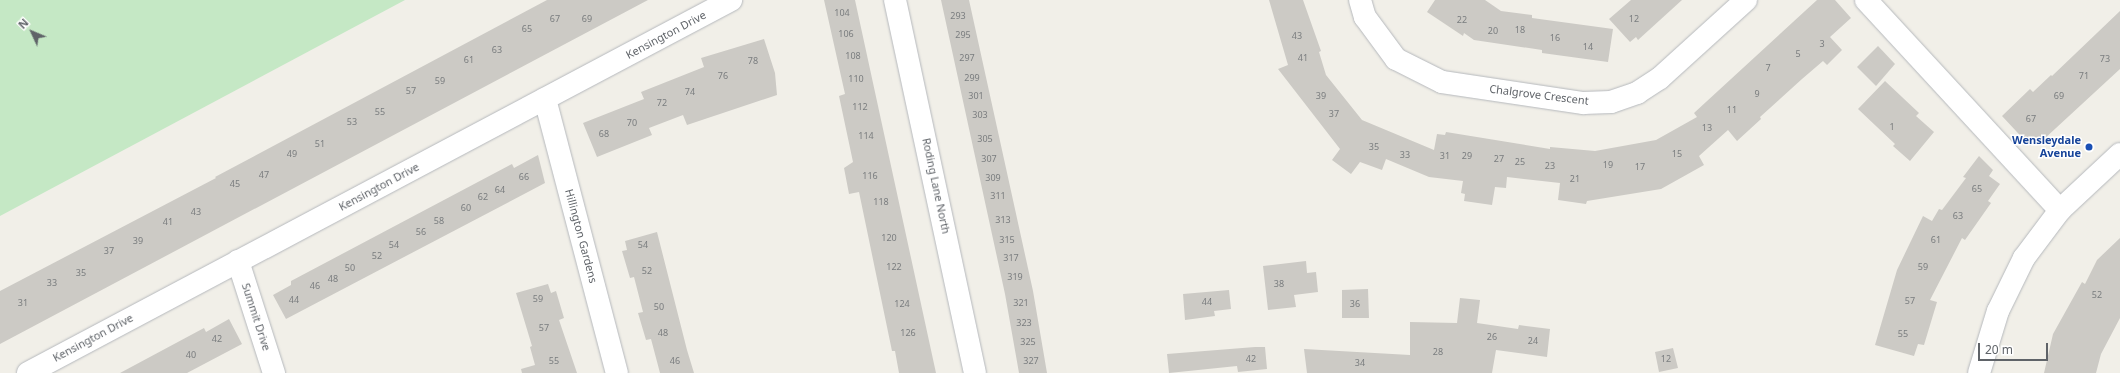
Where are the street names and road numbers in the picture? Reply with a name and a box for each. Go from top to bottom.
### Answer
street label: Kensington Drive [624,8,708,62]
street label: Chalgrove Crescent [1489,82,1589,108]
street label: Roding Lane North [919,137,953,235]
street label: Kensington Drive [337,160,421,214]
street label: Hillington Gardens [562,187,600,285]
street label: Summit Drive [239,282,273,352]
street label: Kensington Drive [51,311,135,365]

